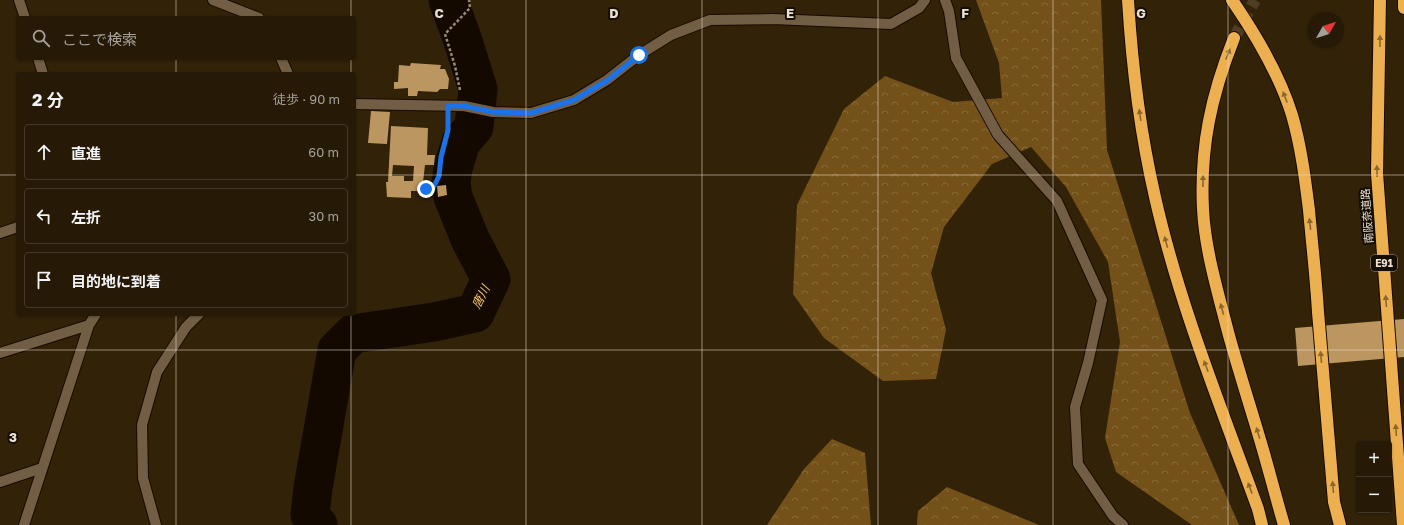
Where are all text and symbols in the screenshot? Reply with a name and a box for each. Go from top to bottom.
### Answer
text: C [434,5,444,21]
text: D [609,5,619,21]
text: E [786,5,794,21]
text: F [961,5,969,21]
text: G [1136,5,1146,21]
north arrow [1308,12,1344,48]
search box [16,16,356,60]
icon: search [30,27,52,49]
text: ここで検索 [62,30,137,48]
one-way arrow [1376,35,1383,47]
route start [630,46,648,64]
one-way arrow [1225,47,1231,59]
text: 2 分 [32,89,64,110]
one-way arrow [1281,90,1287,102]
text: 徒歩 · 90 m [273,91,340,107]
one-way arrow [1137,109,1143,121]
icon: ahead [33,141,55,163]
text: 直進 [71,144,101,162]
text: 60 m [308,144,339,160]
one-way arrow [1374,164,1380,177]
one-way arrow [1200,174,1206,187]
route end [417,180,435,198]
street label: 南阪奈道路 [1358,188,1375,244]
icon: left [33,205,55,227]
text: 左折 [71,208,101,226]
text: 30 m [309,208,339,224]
one-way arrow [1307,218,1313,230]
one-way arrow [1163,236,1169,248]
road number: E91 [1371,255,1397,271]
icon: arrive [33,269,55,291]
text: 目的地に到着 [71,272,161,290]
water label: 唐川 [468,281,494,311]
one-way arrow [1383,295,1390,307]
one-way arrow [1219,302,1225,314]
one-way arrow [1318,351,1325,363]
one-way arrow [1202,359,1208,371]
one-way arrow [1393,424,1400,436]
one-way arrow [1255,427,1261,439]
text: 3 [9,429,17,445]
map controls [1356,441,1392,513]
button: + [1356,441,1392,477]
button: − [1356,477,1392,513]
one-way arrow [1329,481,1336,493]
one-way arrow [1247,482,1253,494]

